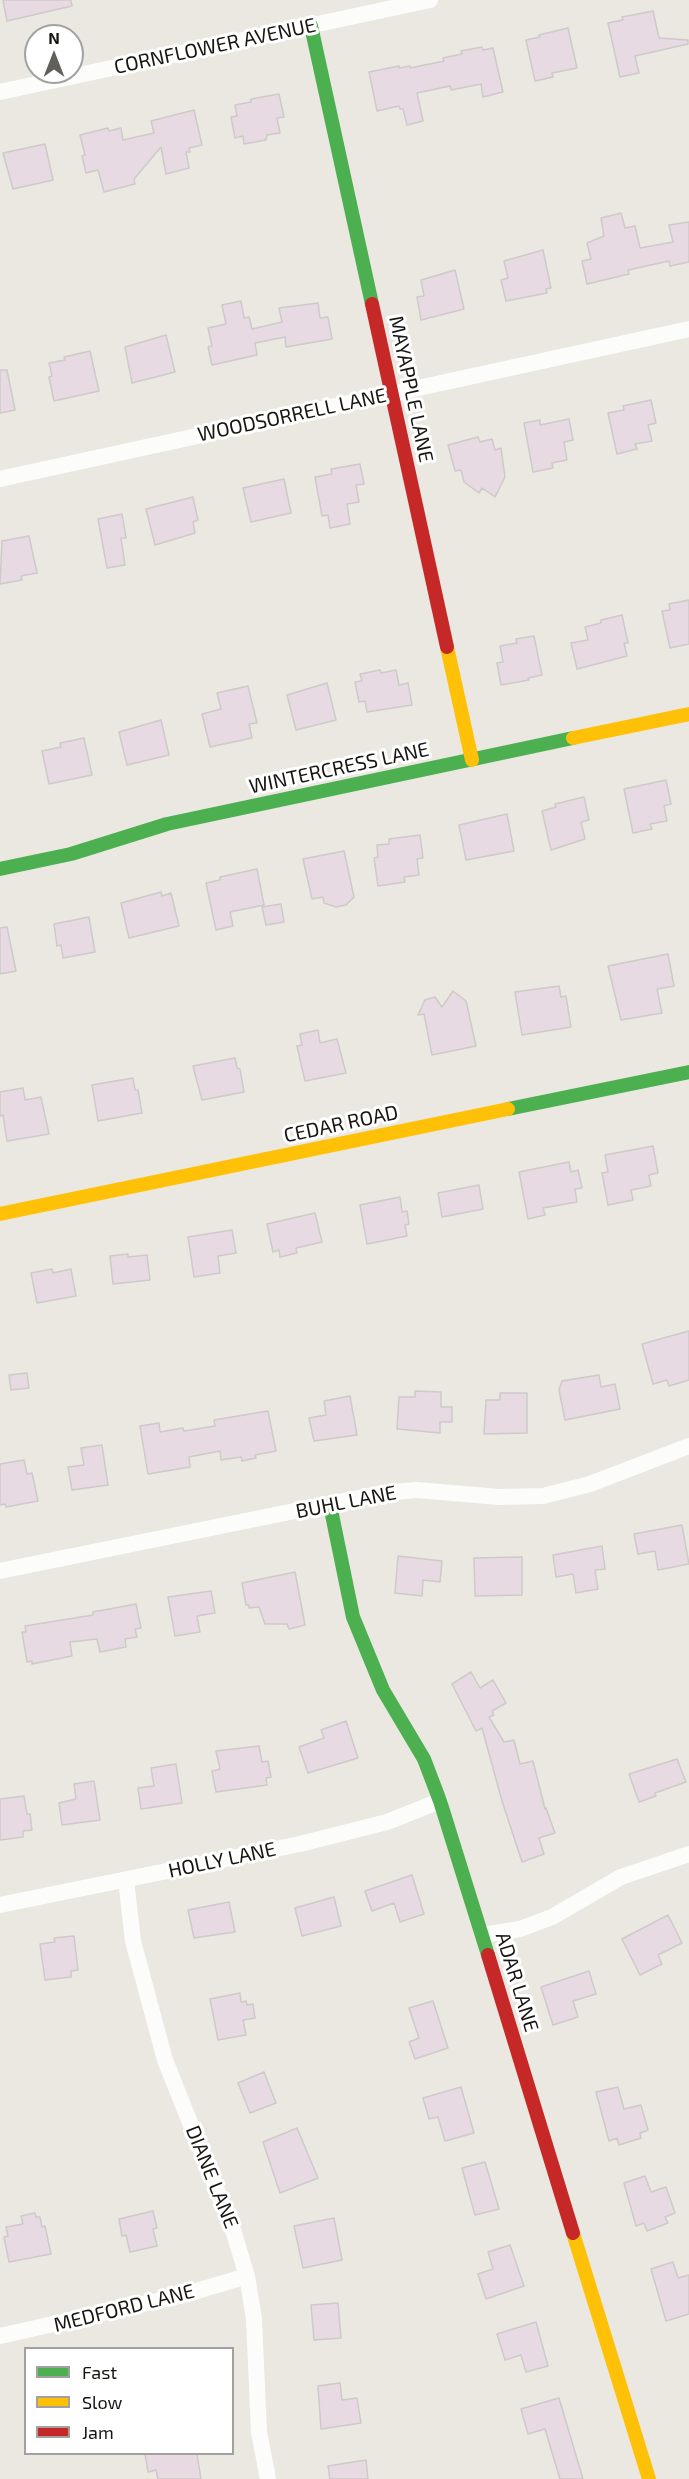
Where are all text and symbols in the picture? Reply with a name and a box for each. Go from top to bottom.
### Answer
street label: CORNFLOWER AVENUE [112,13,318,79]
north arrow [24,24,84,84]
text: N [48,28,60,47]
street label: MAYAPPLE LANE [384,314,438,464]
street label: WOODSORRELL LANE [195,383,389,447]
street label: WINTERCRESS LANE [247,737,431,799]
street label: CEDAR ROAD [282,1100,400,1148]
street label: BUHL LANE [294,1481,398,1523]
street label: HOLLY LANE [166,1837,278,1883]
street label: ADAR LANE [490,1929,544,2035]
street label: DIANE LANE [181,2122,243,2232]
street label: MEDFORD LANE [51,2279,197,2337]
legend [24,2347,234,2455]
text: Fast [82,2361,117,2383]
text: Slow [82,2391,122,2413]
text: Jam [82,2421,114,2443]

